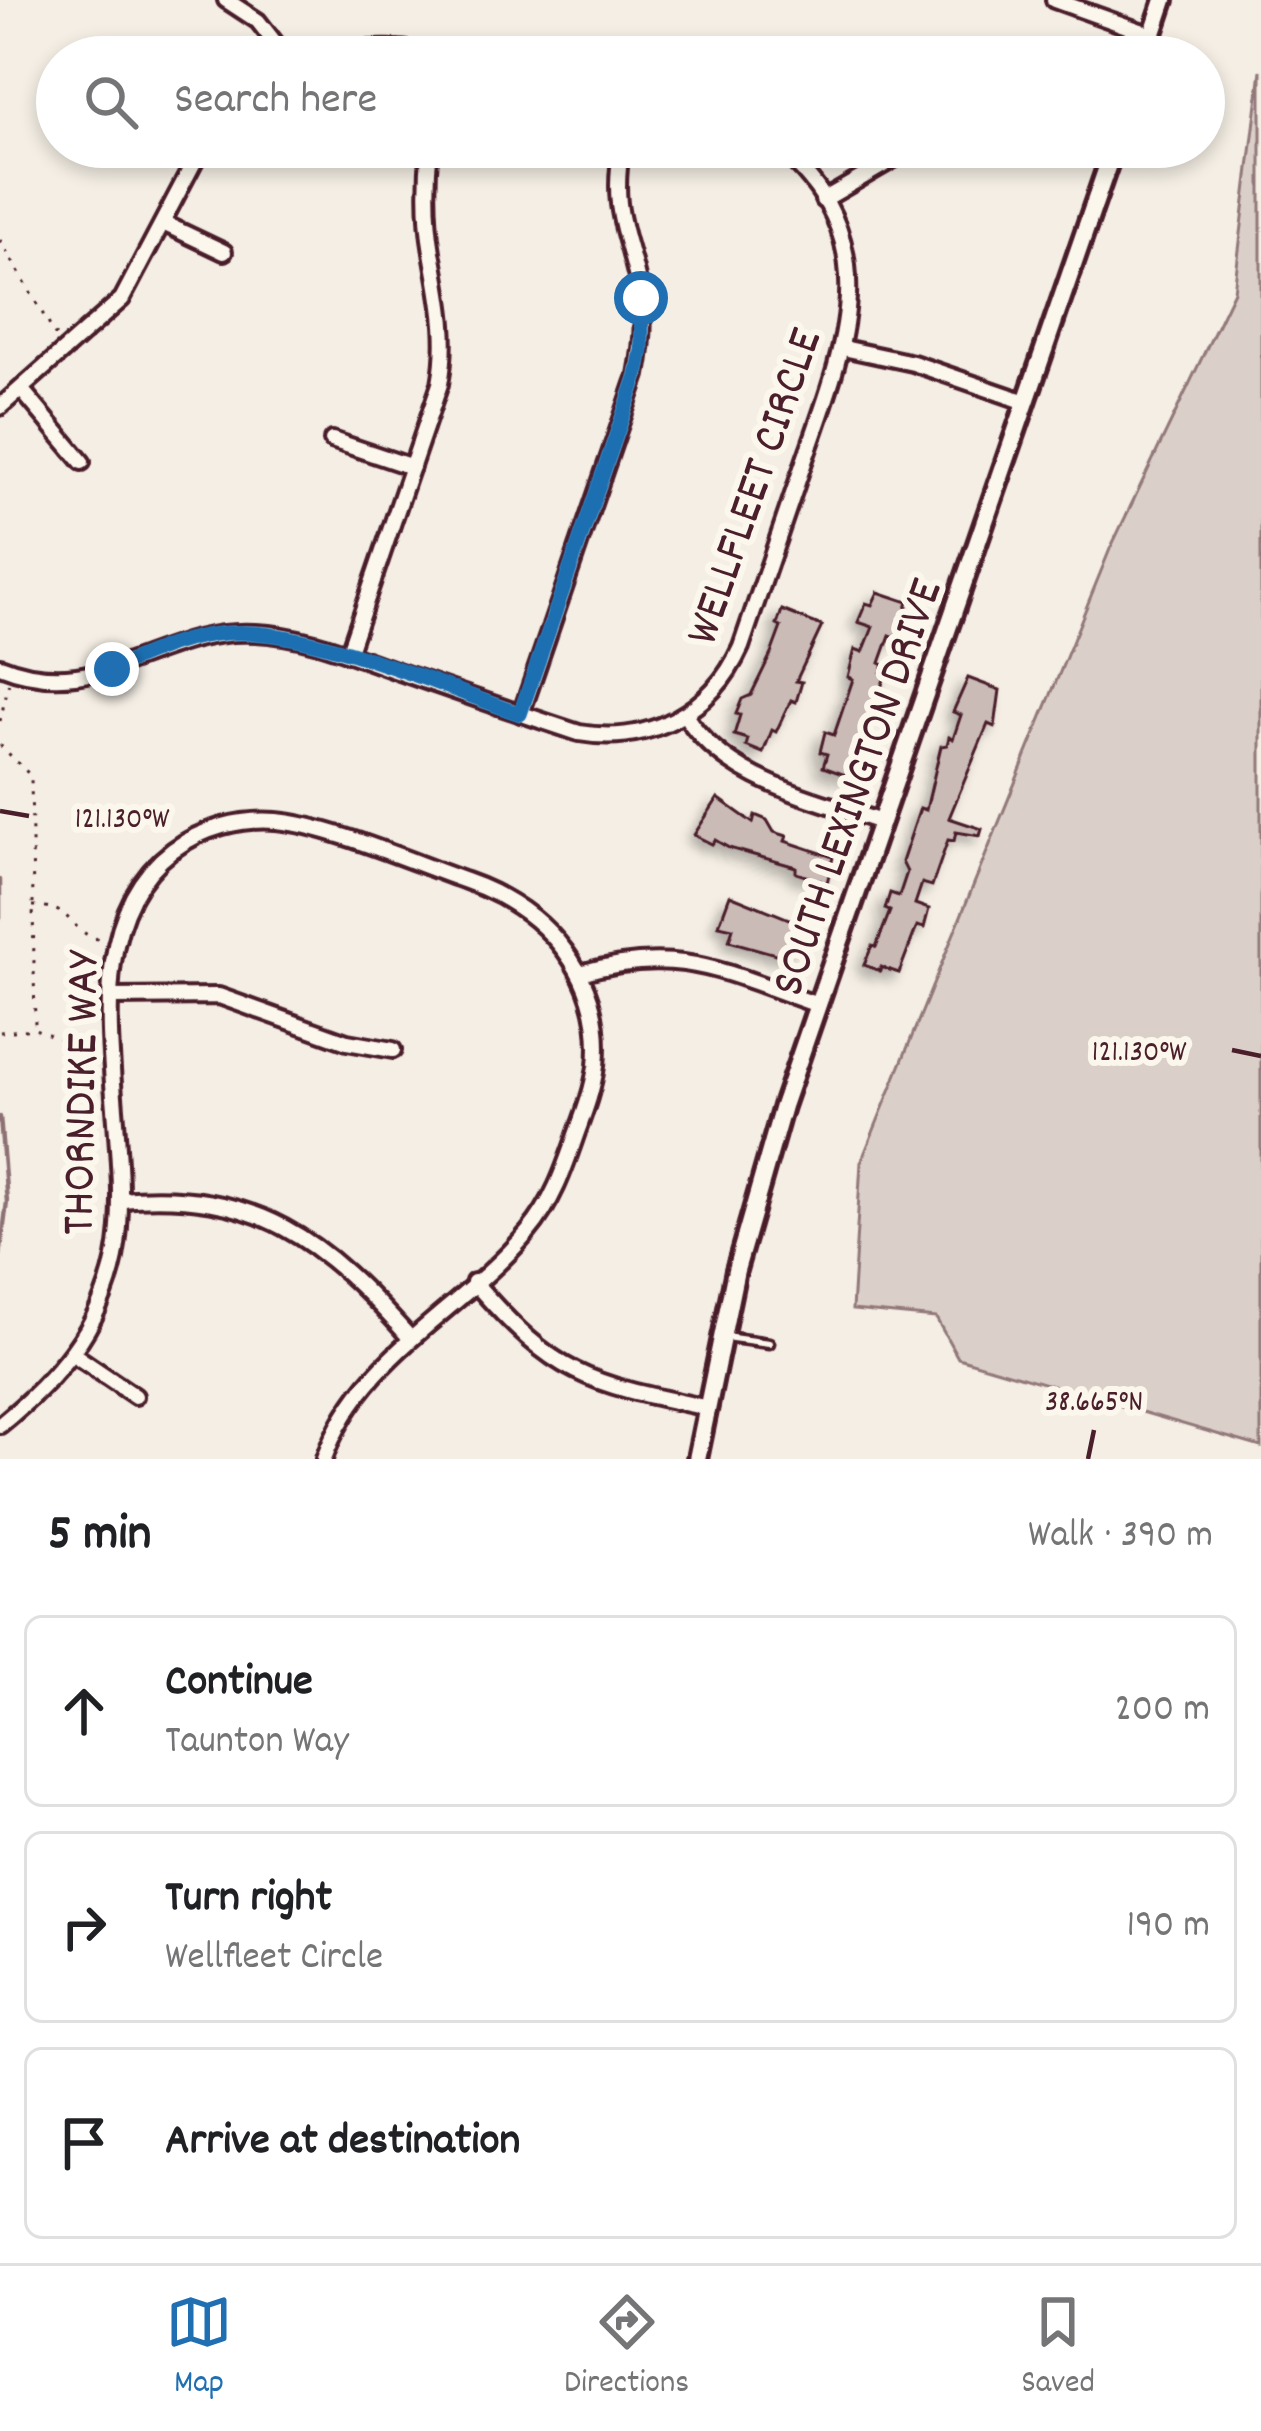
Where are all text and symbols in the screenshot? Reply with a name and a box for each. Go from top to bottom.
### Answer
search box [36,36,1225,168]
icon: search [78,69,144,135]
text: Search here [174,70,377,134]
route start [614,271,668,325]
street label: WELLFLEET CIRCLE [671,320,844,655]
street label: SOUTH LEXINGTON DRIVE [756,570,964,1006]
route end [85,642,139,696]
text: 121.130°W [75,800,170,843]
street label: THORNDIKE WAY [48,949,121,1236]
text: 121.130°W [1092,1033,1187,1076]
text: 38.665°N [1045,1383,1143,1426]
text: 5 min [48,1501,151,1573]
text: Walk · 390 m [1028,1510,1213,1565]
text: Continue [165,1652,313,1716]
icon: ahead [51,1678,117,1744]
text: 200 m [1115,1684,1210,1739]
text: Taunton Way [165,1716,349,1771]
text: Turn right [165,1868,332,1932]
icon: right [51,1894,117,1960]
text: 190 m [1127,1900,1210,1955]
text: Wellfleet Circle [165,1932,383,1987]
icon: arrive [51,2110,117,2176]
text: Arrive at destination [165,2111,520,2175]
tab: Map [166,2289,232,2408]
tab: Directions [564,2289,689,2408]
tab: Saved [1021,2289,1095,2408]

